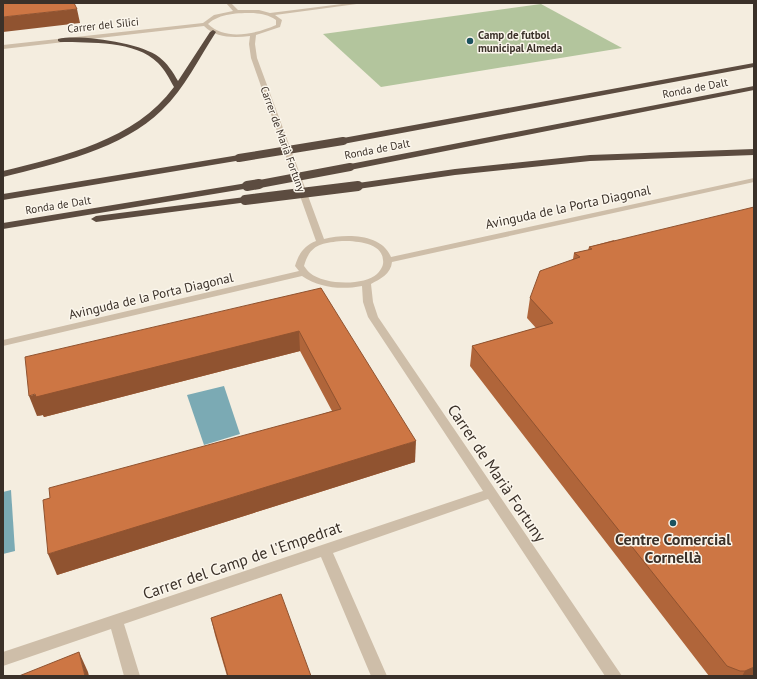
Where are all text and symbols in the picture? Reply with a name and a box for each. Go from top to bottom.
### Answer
street label: Carrer del Silici [67,14,139,36]
place label: Camp de futbol municipal Almeda [478,28,562,55]
marker: Camp de futbol municipal Almeda [465,36,475,46]
street label: Ronda de Dalt [661,75,729,101]
street label: Carrer de Marià Fortuny [257,84,309,195]
street label: Ronda de Dalt [343,136,411,162]
street label: Avinguda de la Porta Diagonal [484,181,652,233]
street label: Ronda de Dalt [24,193,92,217]
street label: Avinguda de la Porta Diagonal [67,269,235,323]
street label: Carrer de Marià Fortuny [443,400,551,546]
street label: Carrer del Camp de l'Empedrat [140,516,345,603]
marker: Centre Comercial Cornellà [668,518,678,528]
place label: Centre Comercial Cornellà [615,529,731,567]

